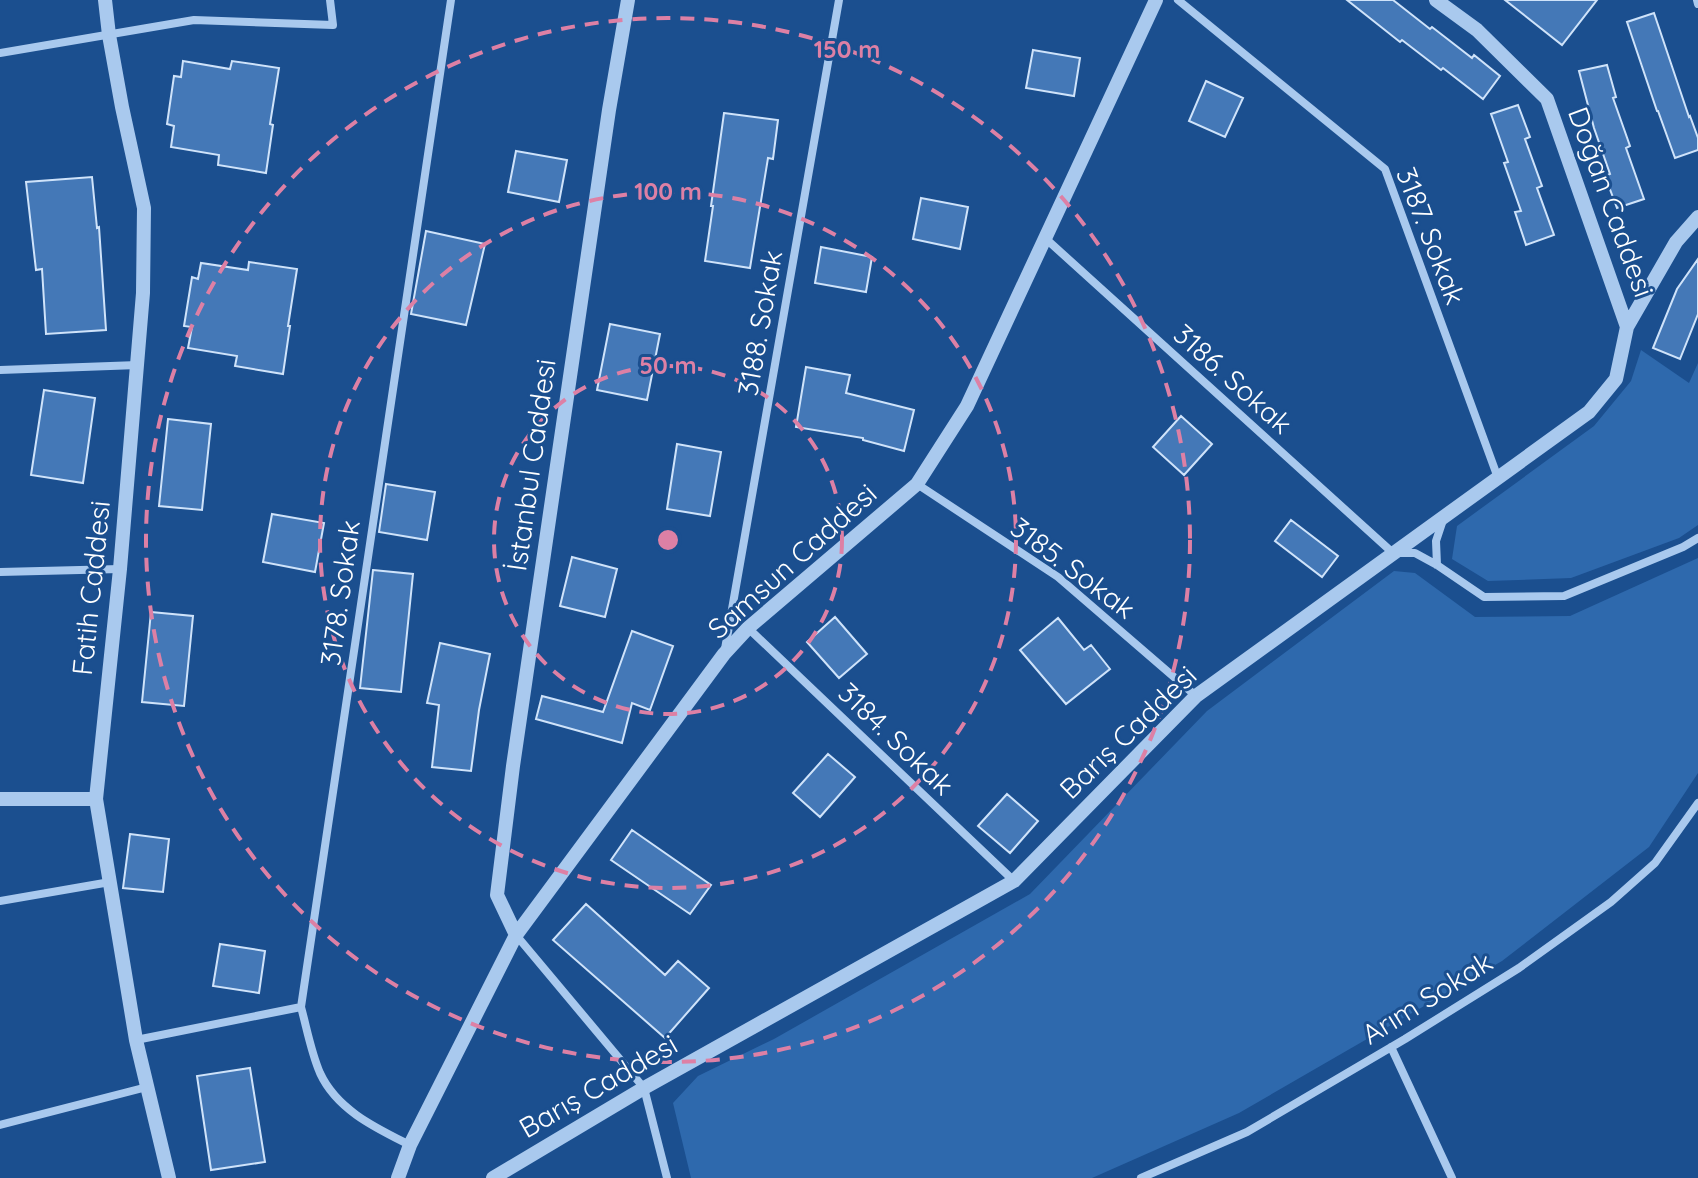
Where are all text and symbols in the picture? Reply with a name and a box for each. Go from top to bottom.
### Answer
text: 150 m [814,34,880,64]
street label: Doğan Caddesi [1561,102,1662,302]
street label: 3187. Sokak [1389,162,1474,309]
text: 100 m [634,176,702,206]
street label: 3188. Sokak [729,247,790,399]
street label: 3186. Sokak [1167,316,1300,441]
text: 50 m [639,350,697,380]
street label: İstanbul Caddesi [498,357,563,573]
street label: Samsun Caddesi [700,476,883,646]
street label: Fatih Caddesi [64,499,117,677]
street label: 3185. Sokak [1004,509,1142,626]
street label: 3178. Sokak [312,518,367,668]
centre of rings [654,526,682,554]
street label: Barış Caddesi [1052,658,1203,806]
street label: 3184. Sokak [831,675,961,802]
street label: Arım Sokak [1355,944,1499,1052]
street label: Barış Caddesi [512,1026,683,1145]

